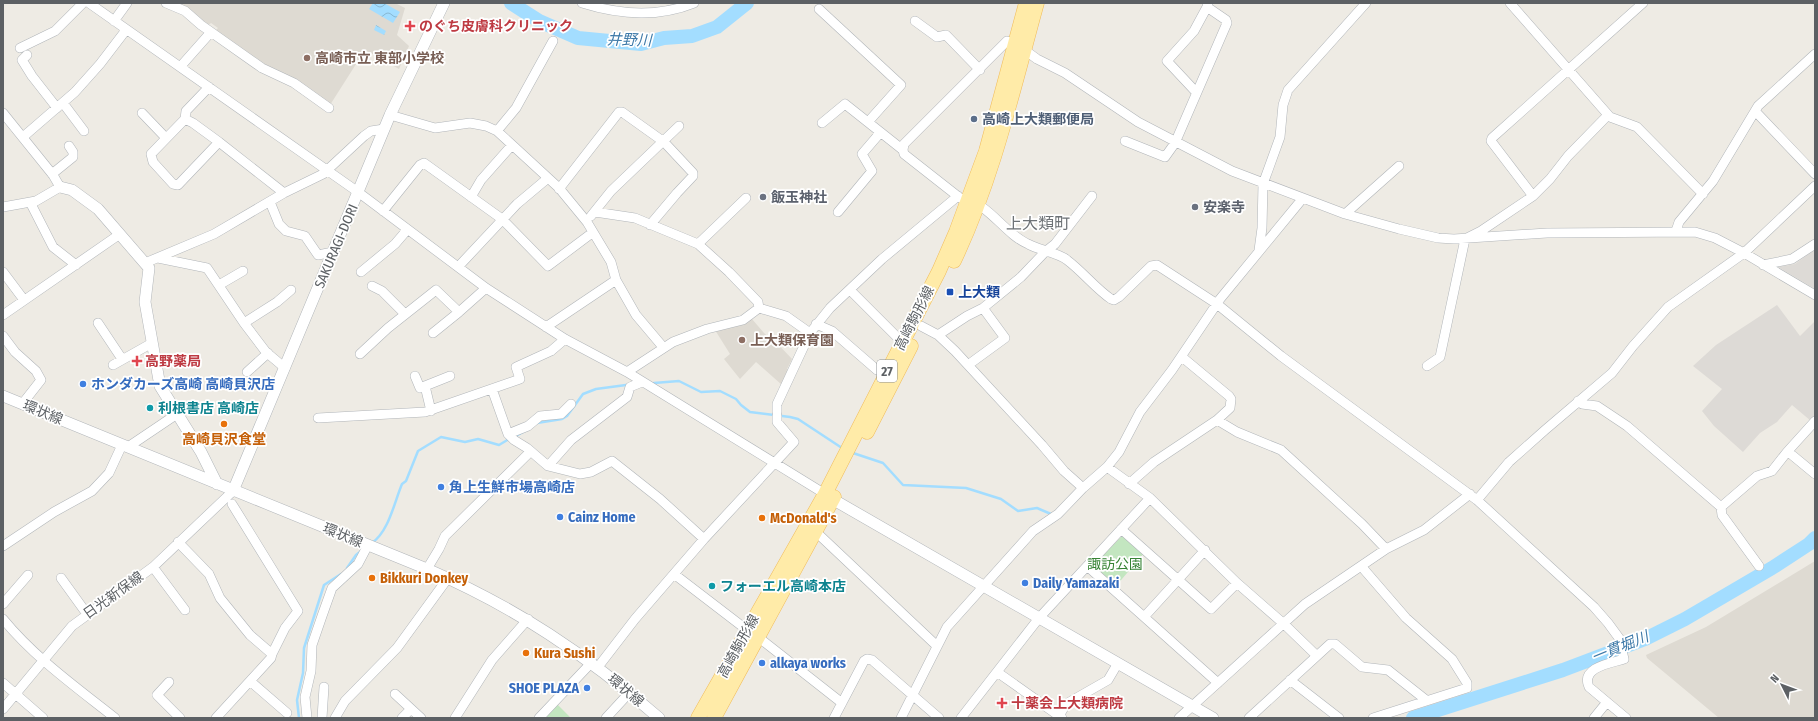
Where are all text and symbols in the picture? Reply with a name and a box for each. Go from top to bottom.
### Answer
place label: のぐち皮膚科クリニック [419,18,573,35]
marker: のぐち皮膚科クリニック [404,20,416,32]
water label: 井野川 [606,31,654,49]
place label: 高崎市立 東部小学校 [315,50,444,67]
marker: 高崎市立 東部小学校 [302,53,312,63]
place label: 高崎上大類郵便局 [982,111,1094,128]
marker: 高崎上大類郵便局 [969,114,979,124]
place label: 飯玉神社 [771,189,827,206]
marker: 飯玉神社 [758,192,768,202]
place label: 安楽寺 [1203,199,1245,216]
street label: SAKURAGI-DORI [311,202,362,291]
marker: 安楽寺 [1190,202,1200,212]
district label: 上大類町 [1006,214,1070,233]
street label: 高崎駒形線 [891,283,938,353]
place label: 上大類 [958,284,1000,301]
marker: 上大類 [945,287,955,297]
place label: 上大類保育園 [750,332,834,349]
marker: 上大類保育園 [737,335,747,345]
place label: 高野薬局 [145,353,201,370]
marker: 高野薬局 [132,356,142,366]
road number: 27 [877,360,897,382]
place label: ホンダカーズ高崎 高崎貝沢店 [91,376,275,393]
marker: ホンダカーズ高崎 高崎貝沢店 [78,379,88,389]
street label: 環状線 [20,397,65,428]
place label: 利根書店 高崎店 [158,400,259,417]
marker: 利根書店 高崎店 [145,403,155,413]
marker: 高崎貝沢食堂 [219,419,229,429]
place label: 高崎貝沢食堂 [182,431,266,448]
place label: 角上生鮮市場高崎店 [449,479,575,496]
marker: 角上生鮮市場高崎店 [436,482,446,492]
place label: Cainz Home [568,509,636,526]
place label: McDonald's [770,510,837,527]
marker: Cainz Home [555,512,565,522]
marker: McDonald's [757,513,767,523]
street label: 環状線 [320,520,365,551]
park label: 諏訪公園 [1087,556,1143,573]
street label: 日光新保線 [80,568,147,623]
place label: Bikkuri Donkey [380,570,469,587]
marker: Bikkuri Donkey [367,573,377,583]
place label: Daily Yamazaki [1033,575,1120,592]
place label: フォーエル高崎本店 [720,578,846,595]
marker: Daily Yamazaki [1020,578,1030,588]
marker: フォーエル高崎本店 [707,581,717,591]
street label: 高崎駒形線 [714,612,763,681]
water label: 一貫堀川 [1589,627,1653,667]
place label: Kura Sushi [534,645,596,662]
marker: Kura Sushi [521,648,531,658]
place label: alkaya works [770,655,846,672]
marker: alkaya works [757,658,767,668]
north arrow [1762,665,1802,705]
street label: 環状線 [604,670,647,710]
text: N [1768,672,1782,685]
place label: SHOE PLAZA [509,680,579,697]
marker: SHOE PLAZA [582,683,592,693]
place label: 十薬会上大類病院 [1011,695,1123,712]
marker: 十薬会上大類病院 [996,697,1008,709]

